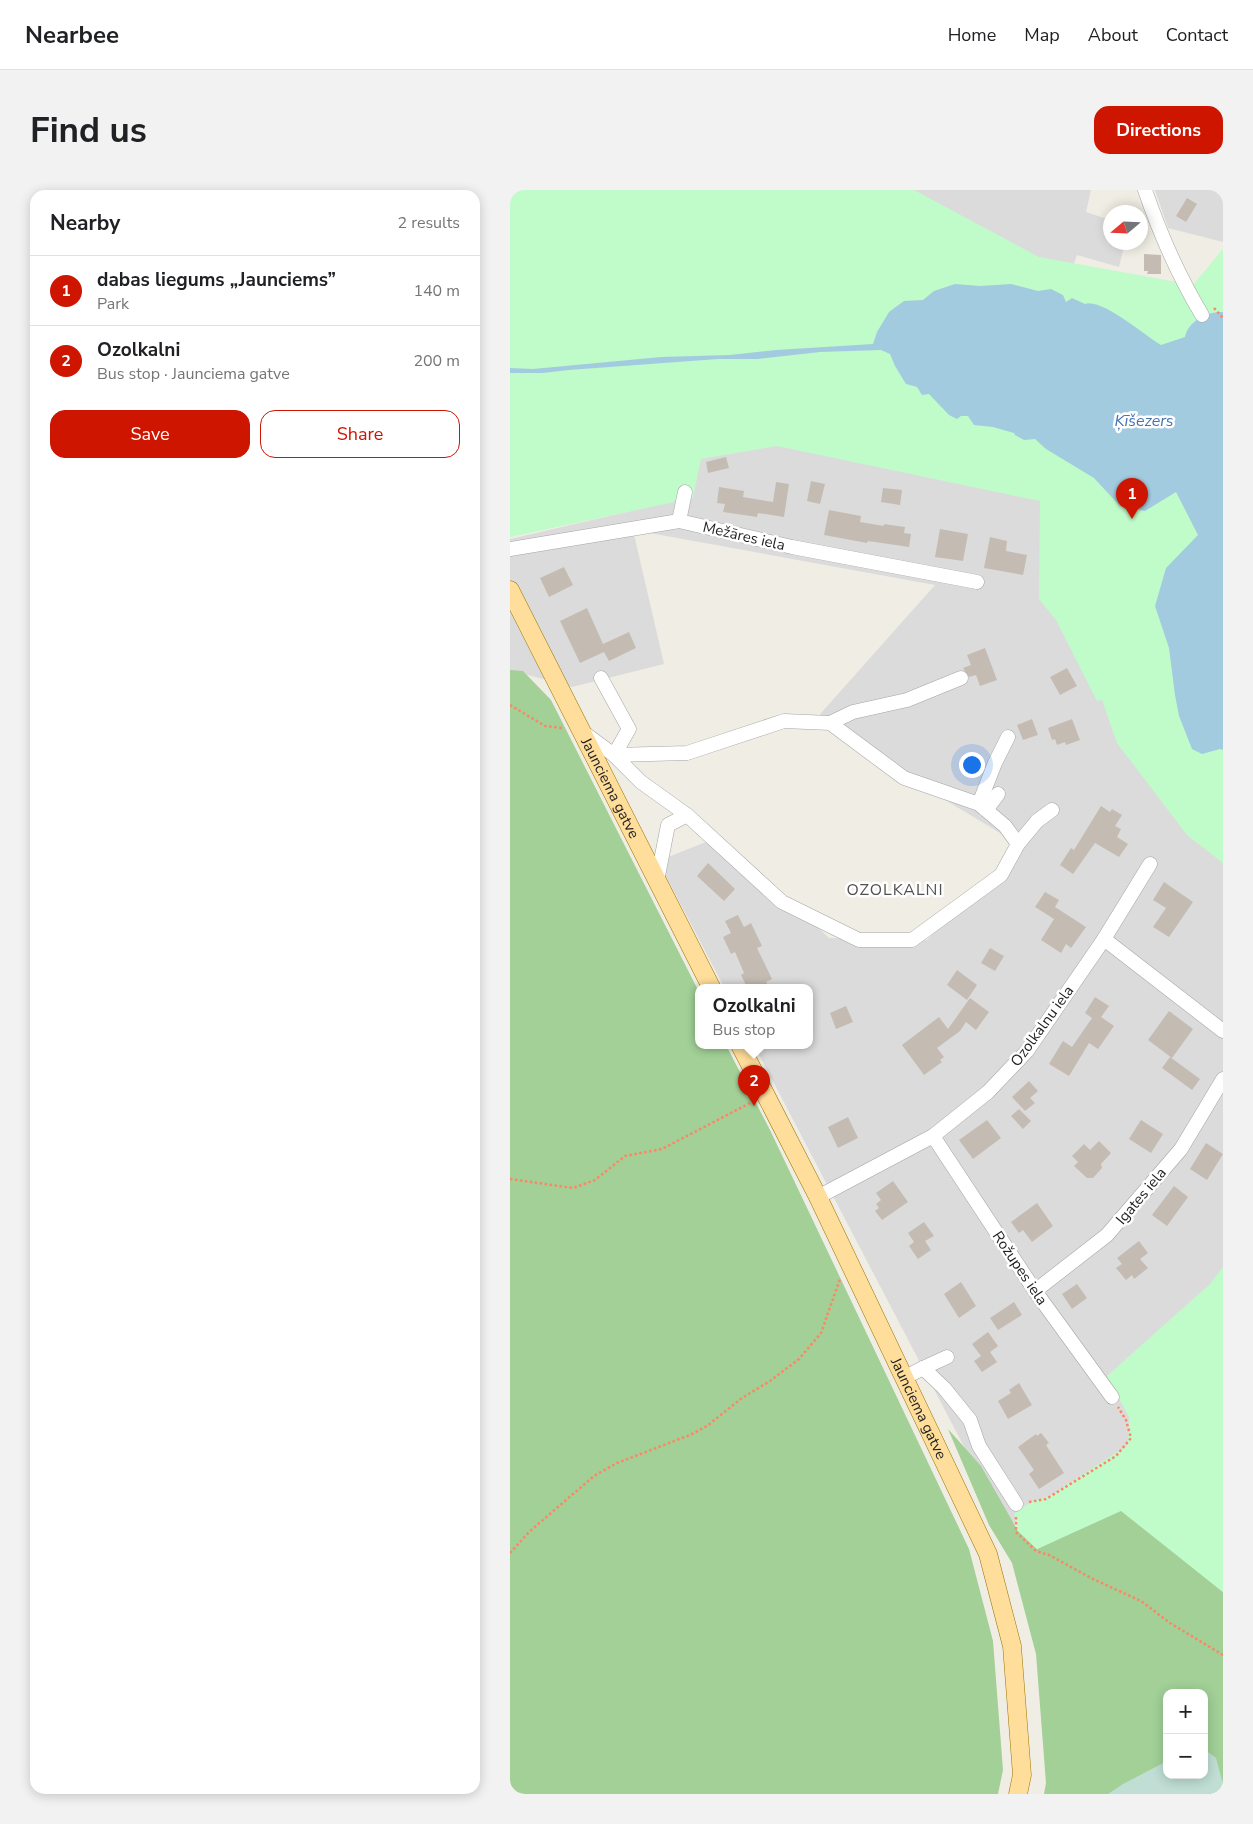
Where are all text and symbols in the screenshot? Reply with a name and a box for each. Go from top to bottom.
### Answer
text: Nearbee [25,19,119,51]
text: Home [948,23,996,47]
text: Map [1024,23,1060,47]
text: About [1088,23,1138,47]
text: Contact [1166,23,1228,47]
button: Directions [1094,106,1223,154]
text: Find us [30,107,147,154]
north arrow [1103,205,1148,250]
text: Nearby [50,209,120,237]
text: 2 results [398,212,460,234]
text: dabas liegums „Jaunciems” [97,267,336,293]
text: 1 [61,280,71,302]
text: 140 m [413,280,460,302]
text: Park [97,293,129,315]
text: Ozolkalni [97,337,180,363]
text: 2 [61,350,71,372]
text: 200 m [413,350,460,372]
text: Bus stop · Jaunciema gatve [97,363,290,385]
button: Save [50,410,250,458]
button: Share [260,410,460,458]
water label: Ķīšezers [1115,410,1174,432]
pin: 1 [1116,478,1148,519]
street label: Mežāres iela [701,517,787,555]
street label: Jaunciema gatve [576,733,644,842]
your location [959,752,985,778]
district label: OZOLKALNI [846,879,944,901]
street label: Ozolkalnu iela [1006,981,1078,1071]
popup [695,984,813,1049]
text: Ozolkalni [712,993,796,1019]
text: Bus stop [712,1019,775,1041]
pin: 2 [738,1065,770,1106]
street label: Igates iela [1111,1163,1171,1229]
street label: Rožupes iela [988,1227,1052,1309]
street label: Jaunciema gatve [885,1353,951,1463]
map controls [1163,1689,1208,1779]
button: + [1163,1689,1208,1734]
button: − [1163,1734,1208,1779]

